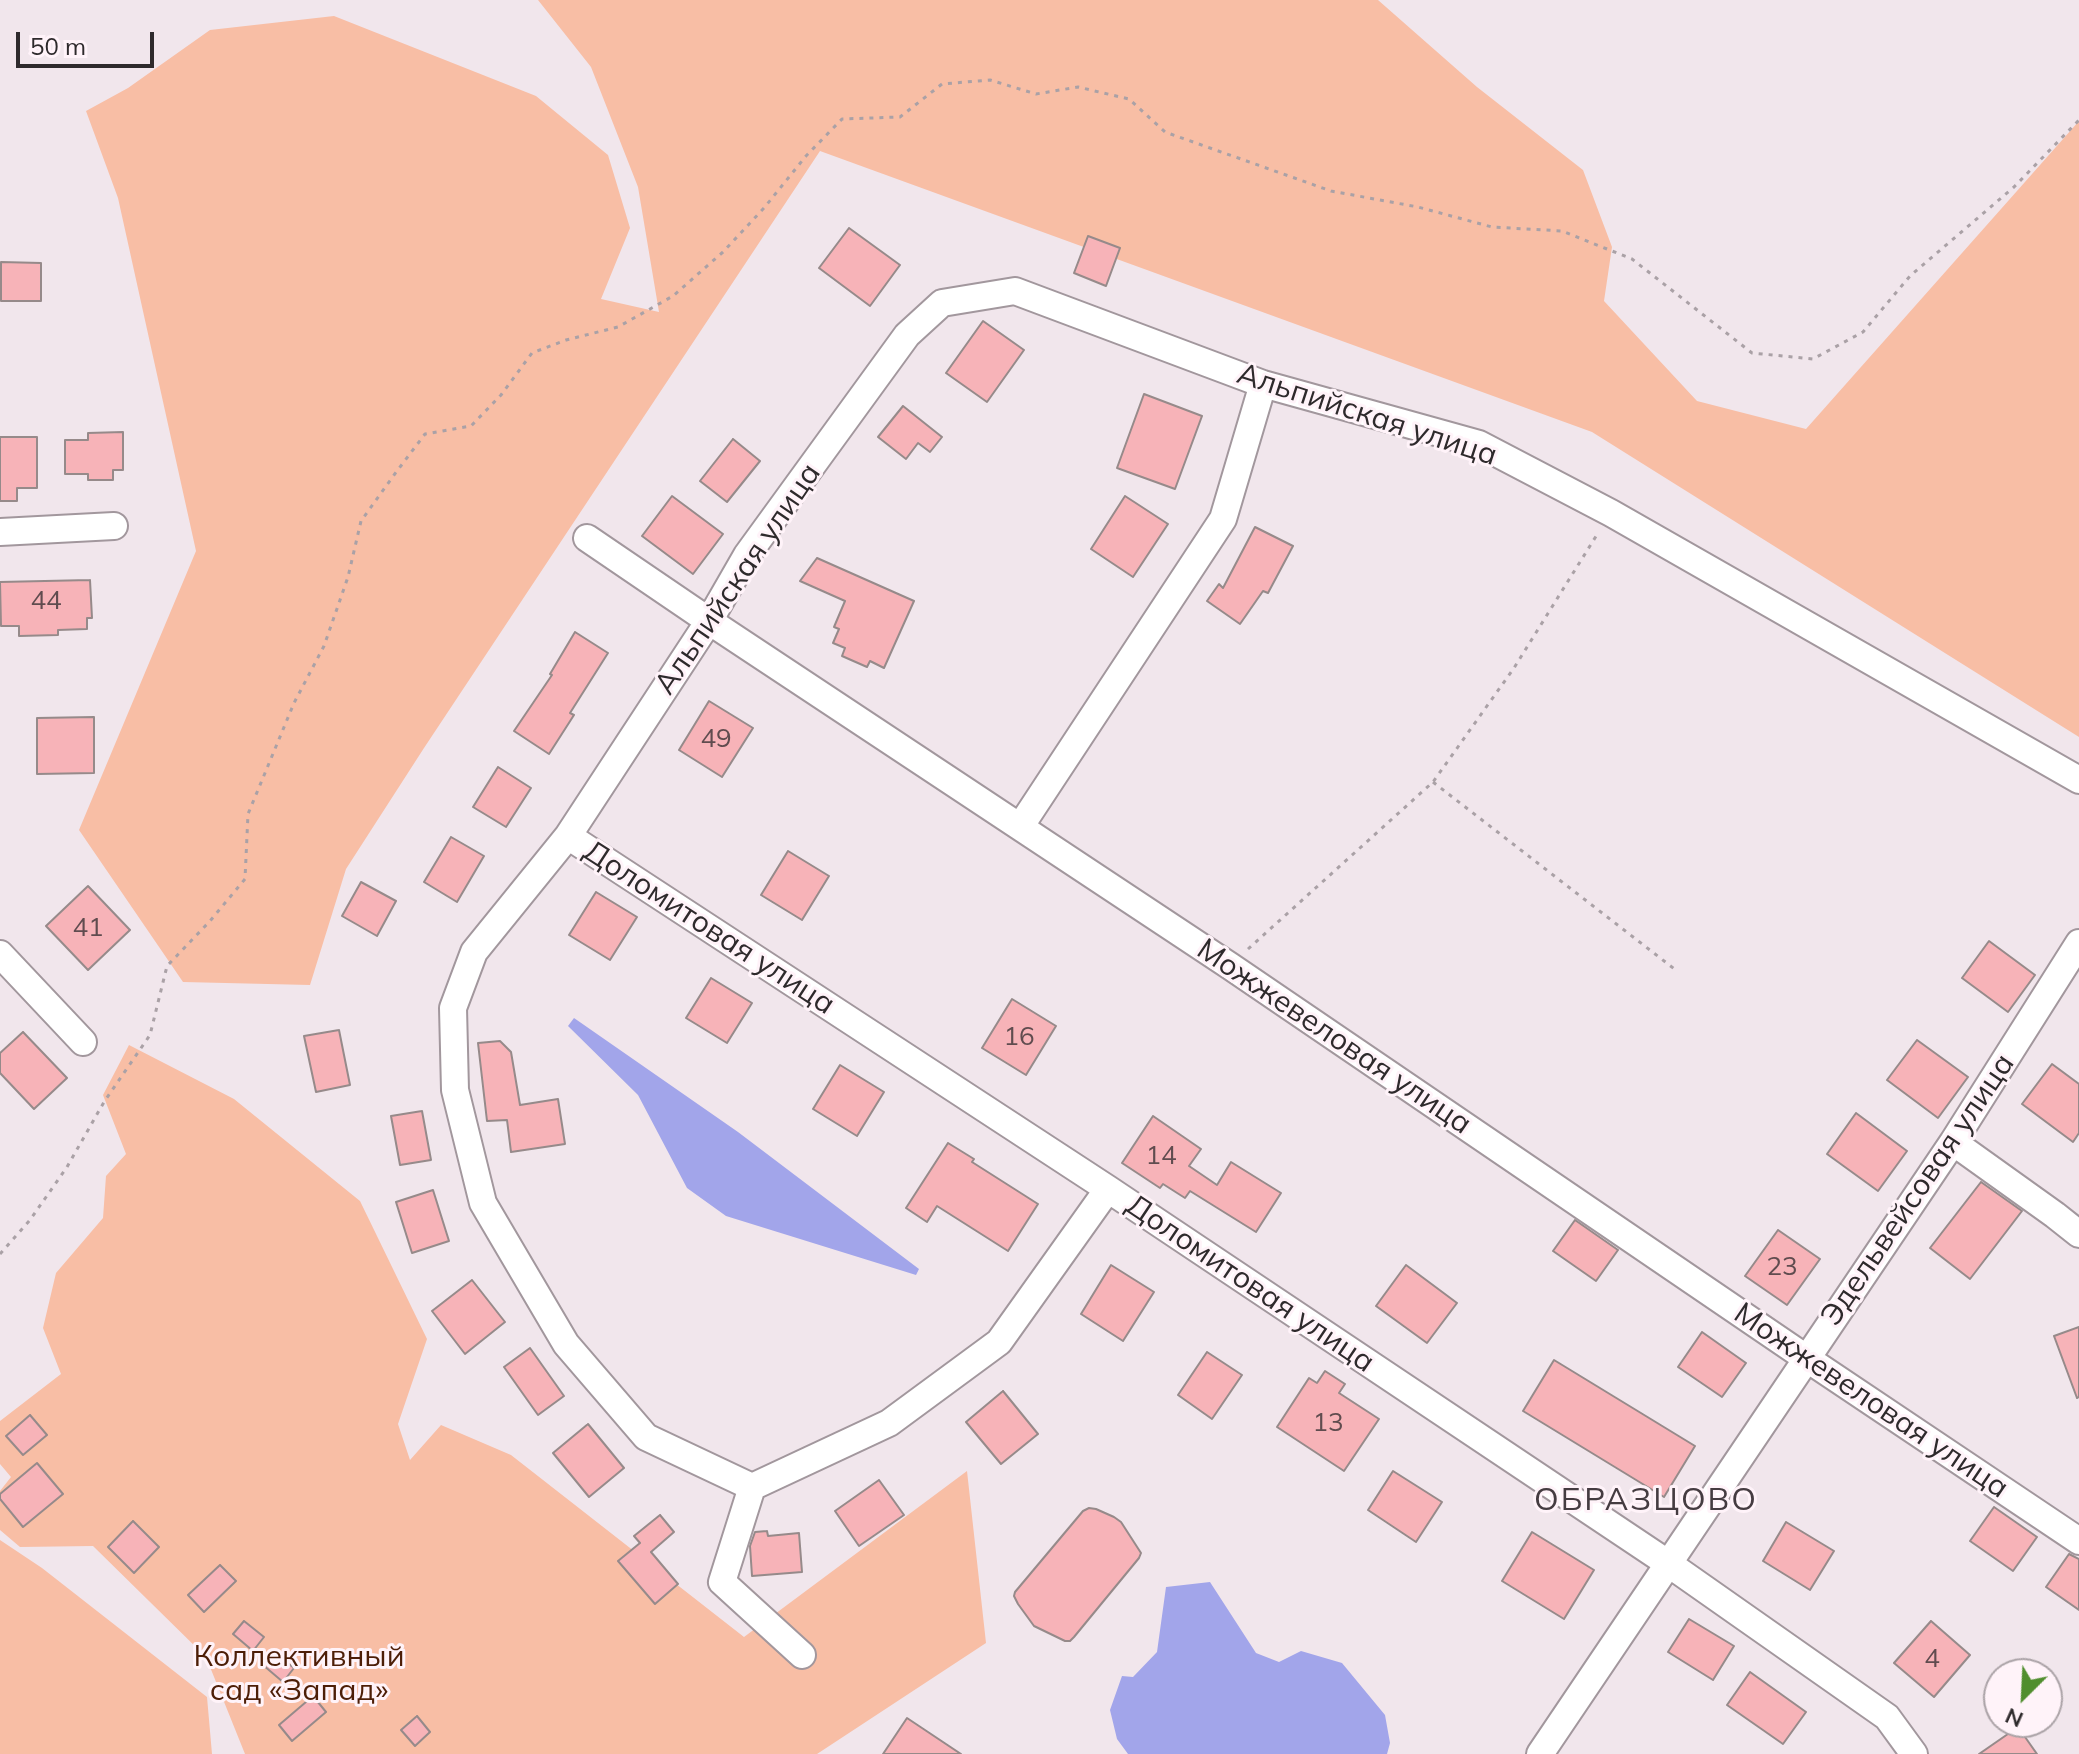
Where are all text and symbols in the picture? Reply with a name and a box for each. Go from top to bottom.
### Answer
scale bar [20,16,158,66]
text: 50 m [30,31,86,61]
street label: Альпийская улица [1233,356,1501,474]
street label: Альпийская улица [647,457,829,701]
house number: 44 [30,585,62,617]
house number: 49 [700,723,732,755]
street label: Доломитовая улица [577,833,841,1023]
house number: 41 [72,912,104,944]
street label: Можжевеловая улица [1190,932,1478,1142]
house number: 16 [1003,1021,1035,1053]
street label: Эдельвейсовая улица [1814,1047,2022,1333]
house number: 14 [1145,1140,1177,1172]
street label: Доломитовая улица [1119,1187,1381,1381]
house number: 23 [1766,1251,1798,1283]
street label: Можжевеловая улица [1727,1296,2015,1506]
house number: 13 [1312,1407,1344,1439]
district label: ОБРАЗЦОВО [1534,1481,1758,1519]
park label: Коллективный сад «Запад» [194,1639,404,1710]
house number: 4 [1924,1643,1940,1675]
north arrow [1983,1658,2063,1738]
text: N [2001,1702,2027,1734]

